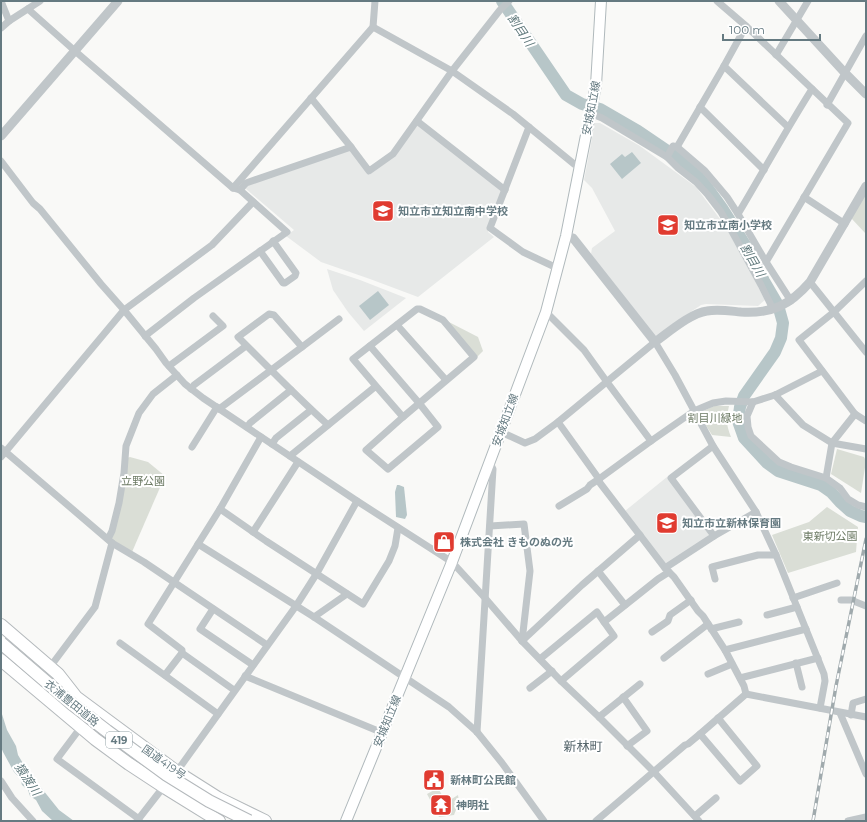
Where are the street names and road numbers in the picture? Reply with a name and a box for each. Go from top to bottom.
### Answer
street label: 安城知立線 [579,80,603,136]
street label: 安城知立線 [489,392,521,448]
street label: 衣浦豊田道路 [42,677,102,729]
street label: 安城知立線 [370,693,404,749]
road number: 419 [106,732,132,748]
street label: 国道419号 [139,742,189,782]

